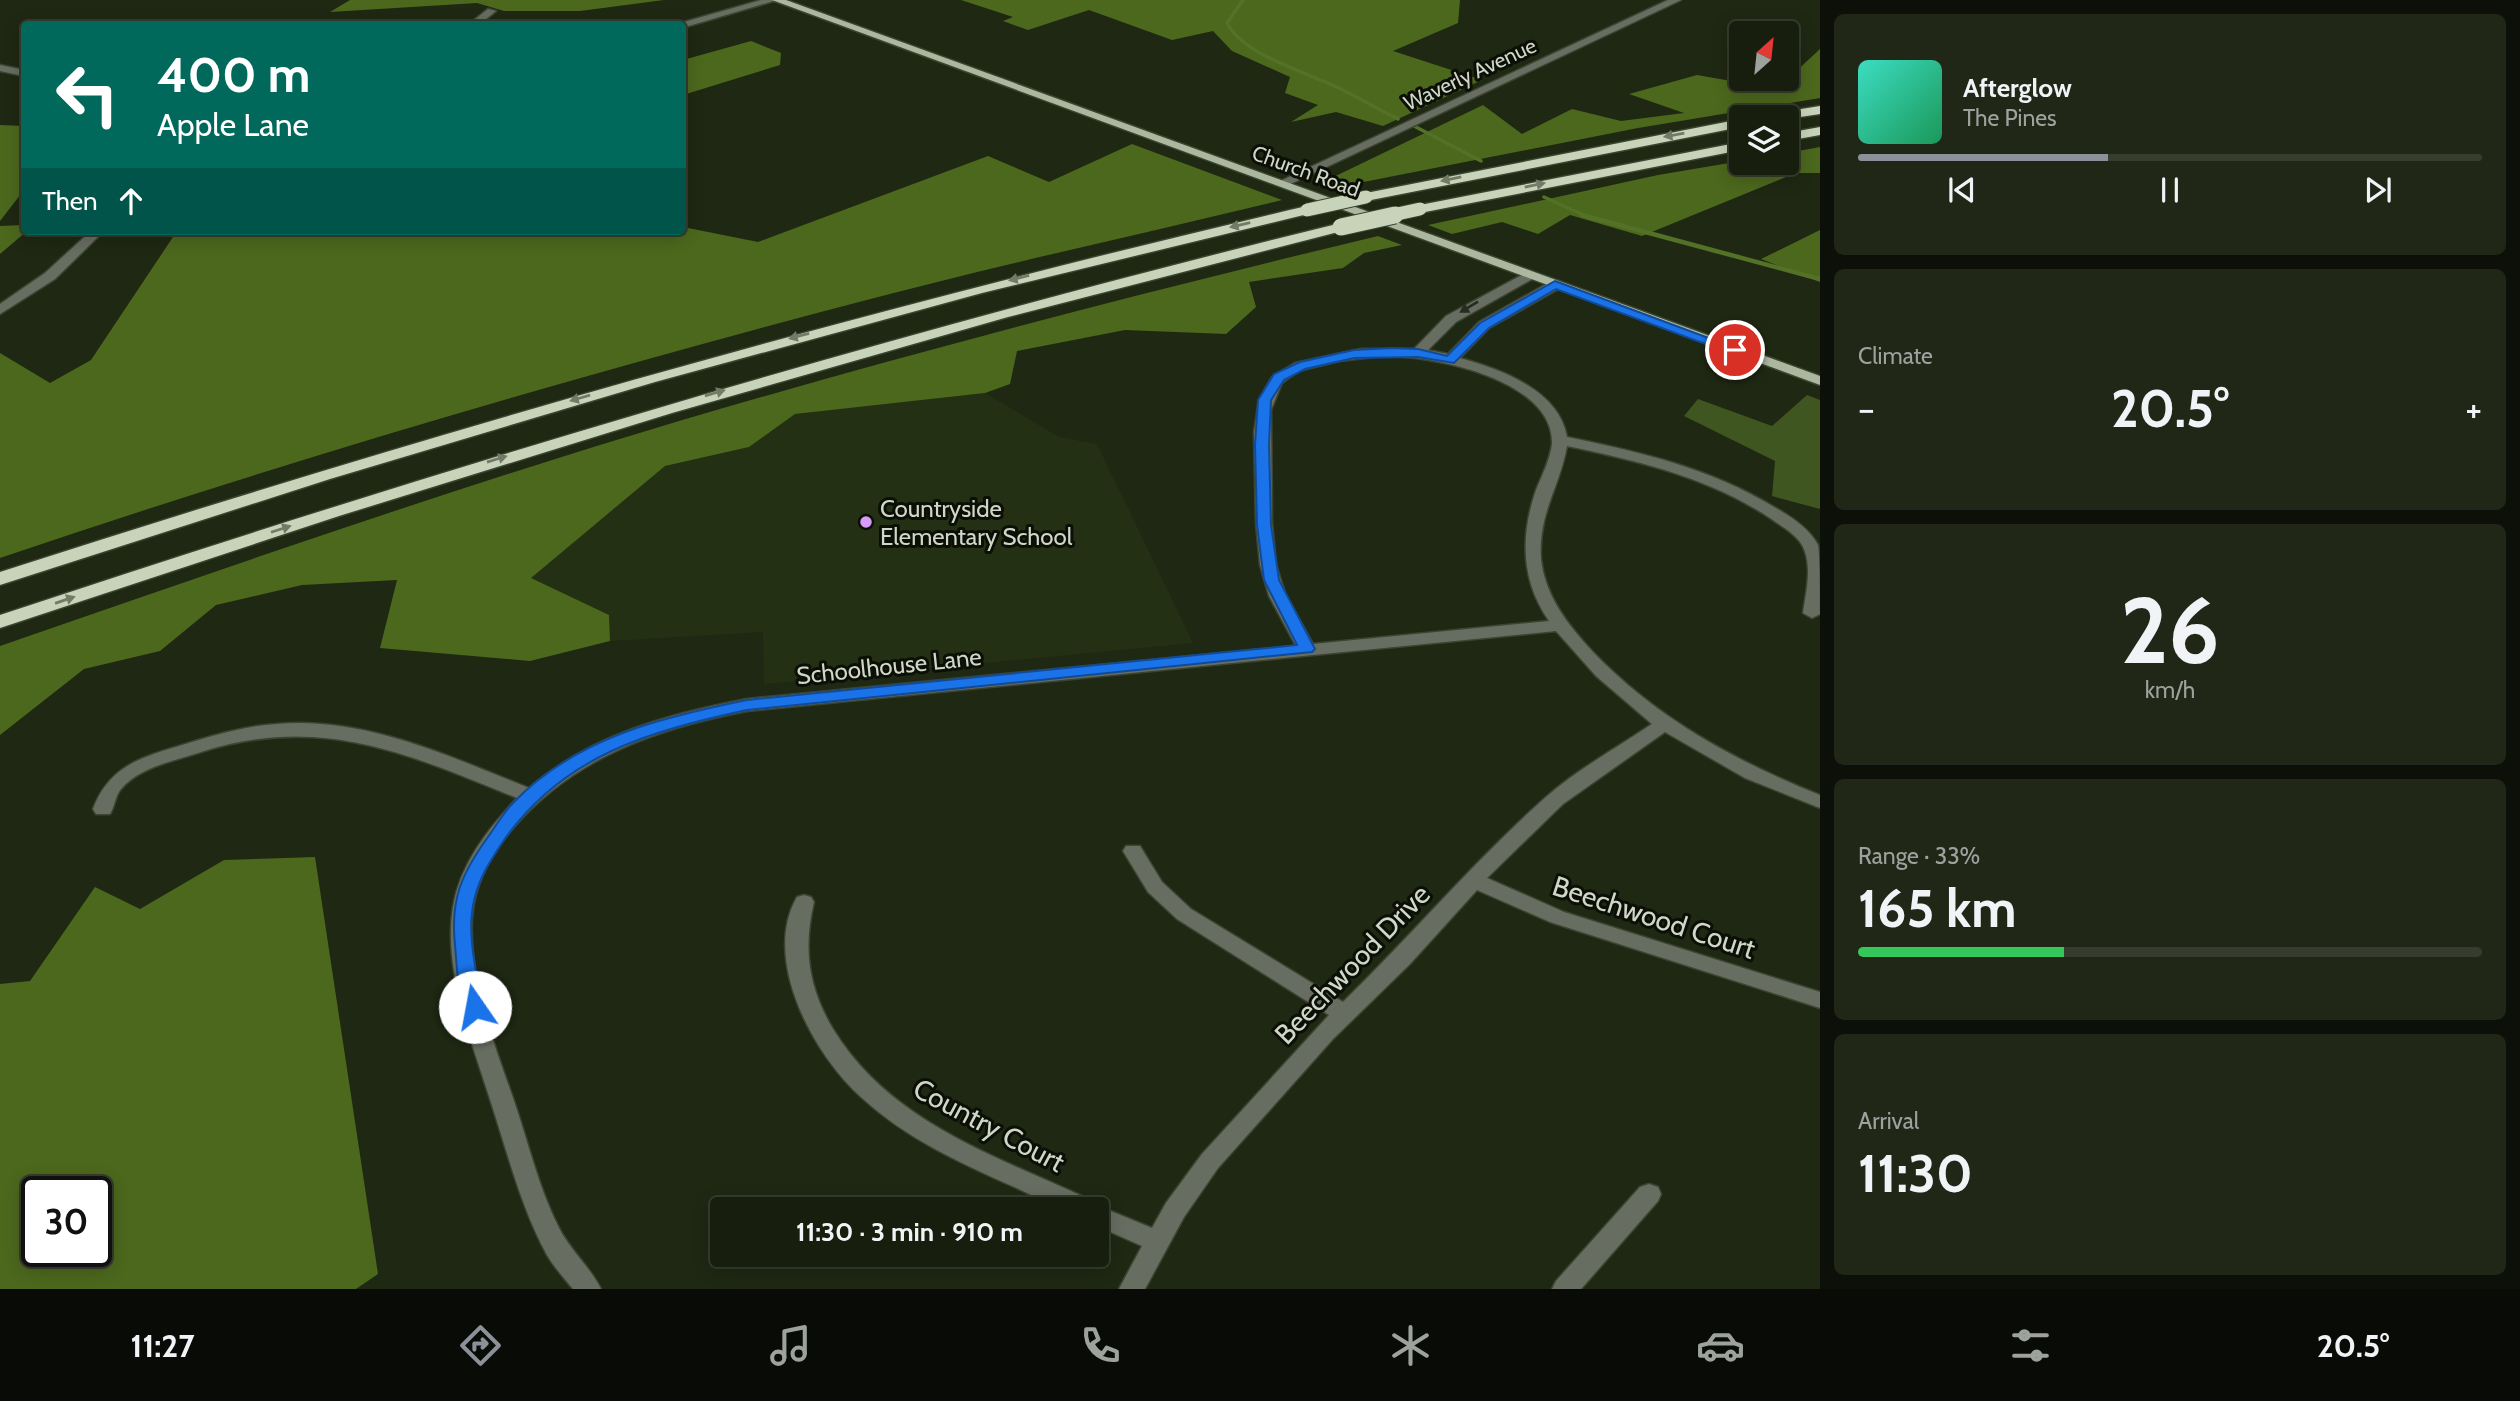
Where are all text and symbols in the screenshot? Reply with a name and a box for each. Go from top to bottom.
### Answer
north arrow [1729,21,1799,91]
map controls [1729,21,1799,175]
street label: Waverly Avenue [1400,32,1540,116]
text: 400 m [157,45,310,104]
icon: left [42,49,133,140]
text: Afterglow [1963,72,2072,104]
text: The Pines [1963,104,2057,132]
text: Apple Lane [157,105,309,144]
button: layers [1729,105,1799,175]
one-way arrow [1663,130,1685,141]
street label: Church Road [1249,140,1363,202]
icon: previous [1943,171,1981,209]
icon: pause [2151,171,2189,209]
icon: next [2359,171,2397,209]
one-way arrow [1440,173,1462,184]
one-way arrow [1524,180,1546,191]
icon: ahead [112,182,150,220]
text: Then [42,185,98,217]
one-way arrow [1229,219,1251,230]
one-way arrow [1008,273,1030,284]
one-way arrow [1460,301,1479,314]
pin [1705,320,1765,380]
icon: arrive [1716,331,1754,369]
one-way arrow [788,332,809,342]
text: Climate [1858,342,1933,370]
text: 20.5° [2111,377,2229,440]
text: − [1858,385,1875,432]
text: + [2465,385,2482,432]
one-way arrow [705,388,726,398]
one-way arrow [569,393,591,404]
one-way arrow [487,454,508,464]
place label: Countryside Elementary School [880,494,1073,551]
marker: Countryside Elementary School [858,514,874,530]
one-way arrow [270,523,291,533]
text: 26 [2120,575,2220,686]
one-way arrow [54,594,75,605]
street label: Schoolhouse Lane [795,642,983,690]
text: km/h [2145,676,2195,704]
text: Range · 33% [1858,842,1980,870]
street label: Beechwood Court [1548,868,1760,966]
street label: Beechwood Drive [1267,877,1437,1051]
text: 165 km [1858,877,2016,940]
position arrow [438,970,512,1044]
street label: Country Court [908,1071,1070,1179]
text: Arrival [1858,1107,1919,1135]
text: 11:30 [1858,1142,1973,1205]
speed limit sign: 30 [21,1176,112,1267]
text: 11:30 · 3 min · 910 m [796,1216,1023,1248]
icon: directions [456,1321,505,1370]
icon: music [766,1321,815,1370]
icon: phone [1076,1321,1125,1370]
icon: climate [1386,1321,1435,1370]
icon: car [1696,1321,1745,1370]
icon: filters [2006,1321,2055,1370]
text: 11:27 [131,1326,195,1365]
text: 20.5° [2317,1326,2389,1365]

